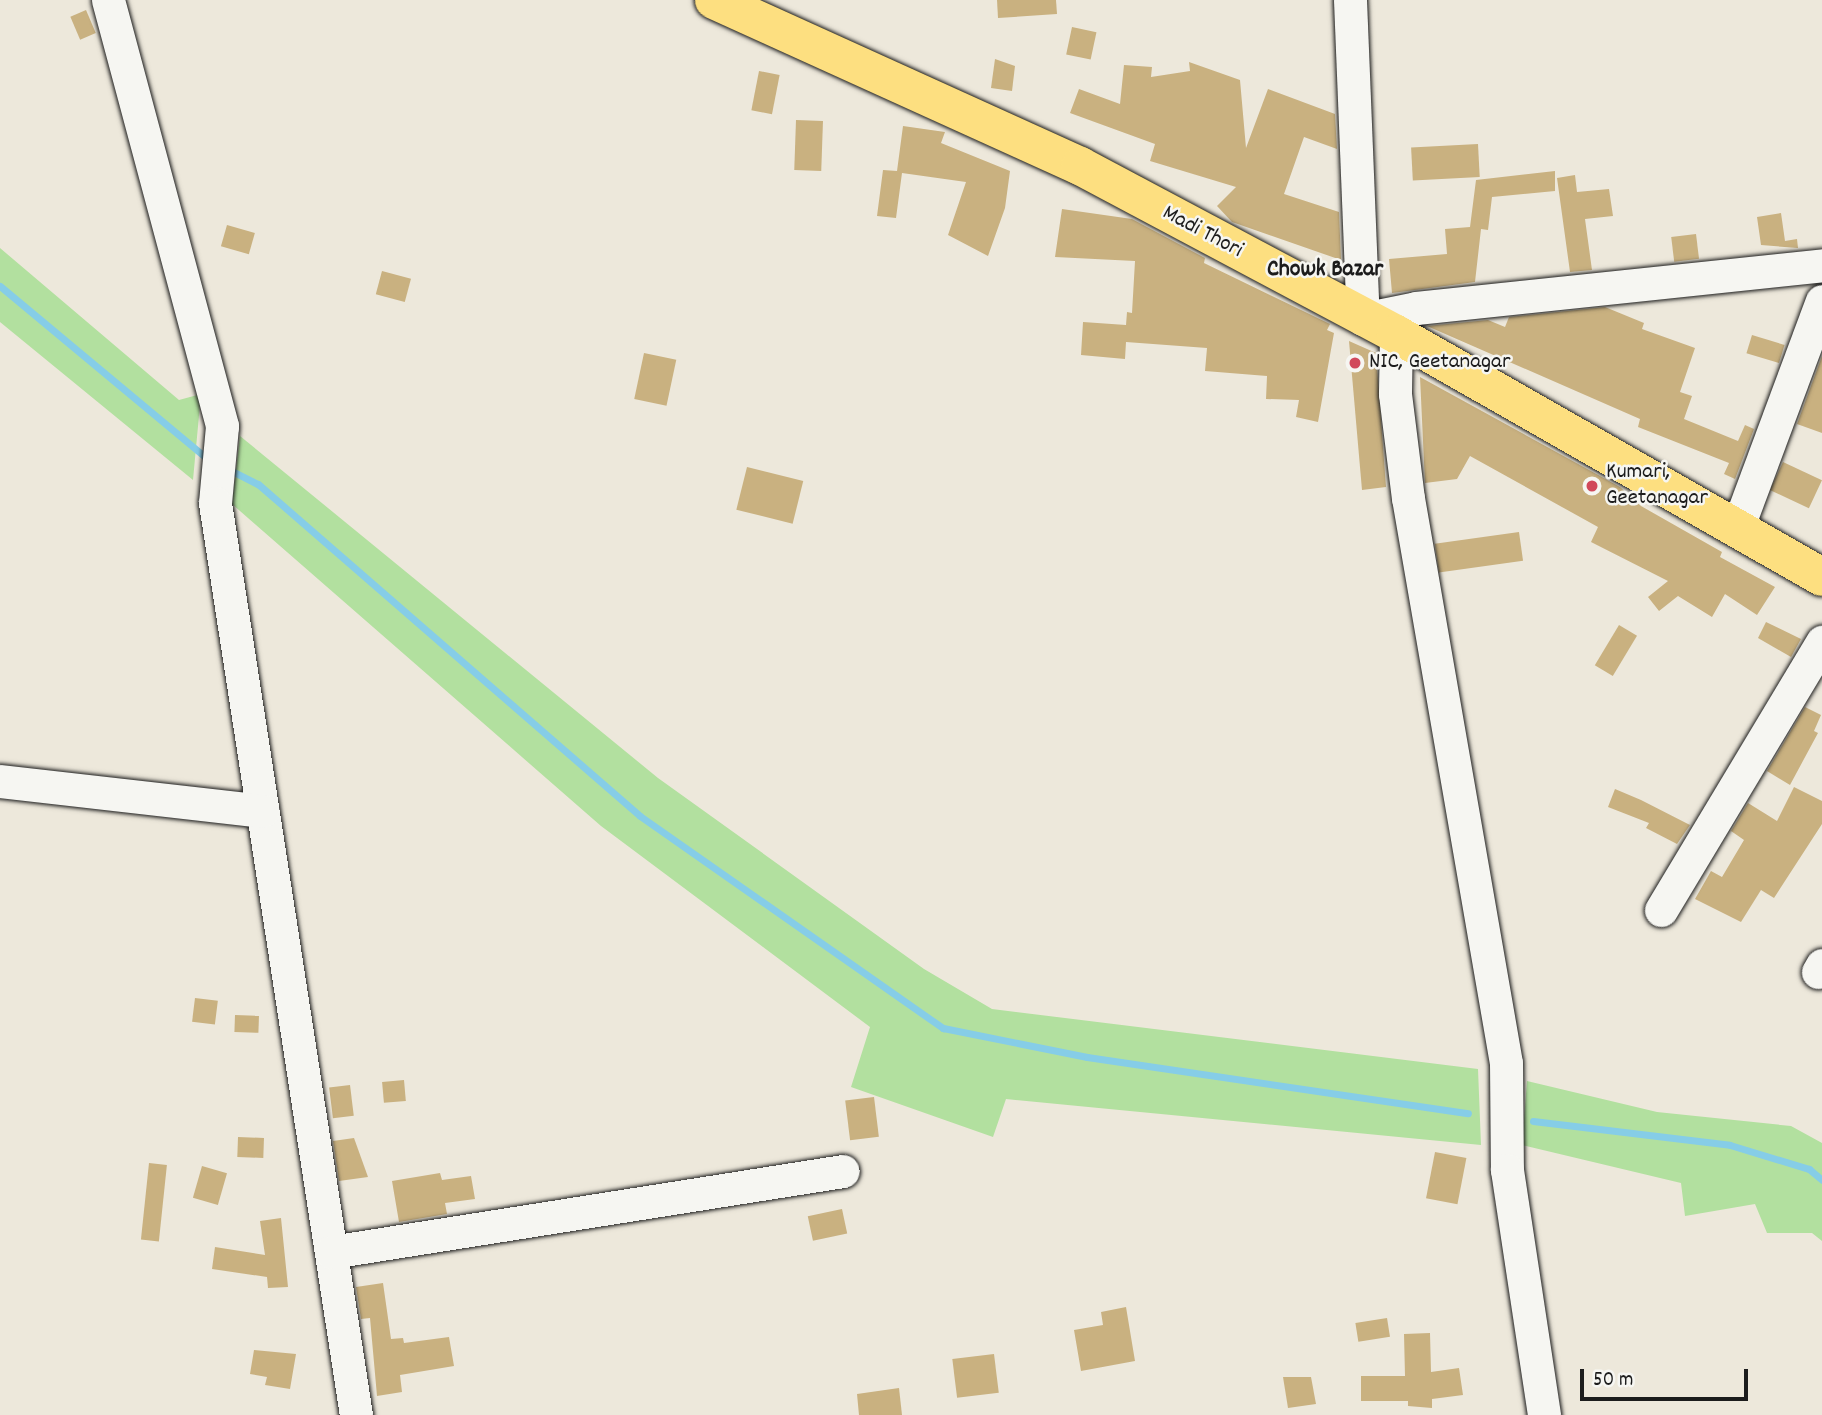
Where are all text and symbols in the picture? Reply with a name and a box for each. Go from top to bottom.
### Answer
street label: Madi Thori [1157,200,1247,266]
district label: Chowk Bazar [1267,257,1383,285]
place label: NIC, Geetanagar [1369,349,1510,377]
marker: NIC, Geetanagar [1347,355,1363,371]
place label: Kumari, Geetanagar [1606,459,1708,513]
marker: Kumari, Geetanagar [1584,478,1600,494]
scale bar [1584,1356,1752,1400]
text: 50 m [1593,1366,1633,1396]

